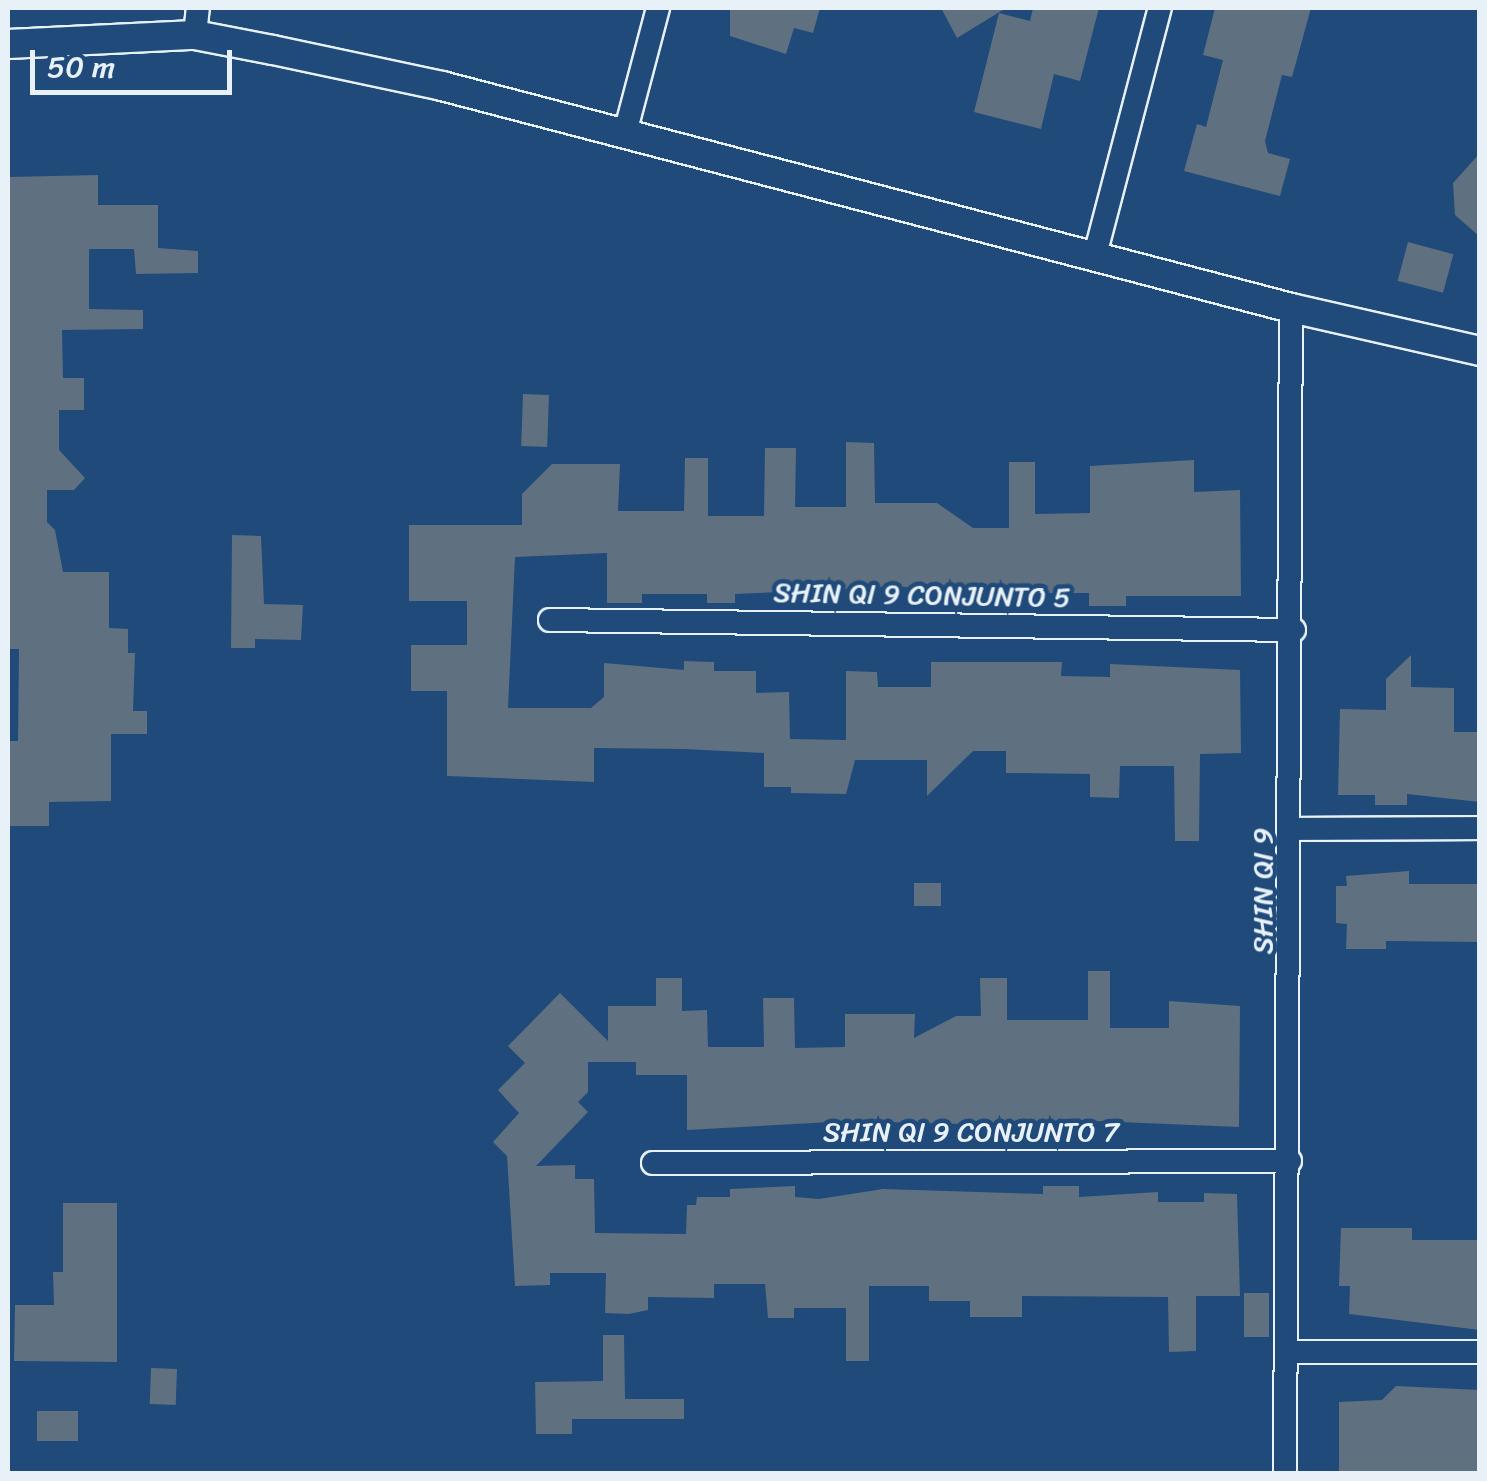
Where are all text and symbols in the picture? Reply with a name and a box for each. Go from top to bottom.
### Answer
scale bar [35,30,238,92]
text: 50 m [47,40,115,94]
street label: SHIN QI 9 CONJUNTO 5 [772,576,1072,614]
street label: SHIN QI 9 [1246,826,1280,956]
street label: SHIN QI 9 CONJUNTO 7 [822,1115,1120,1149]

